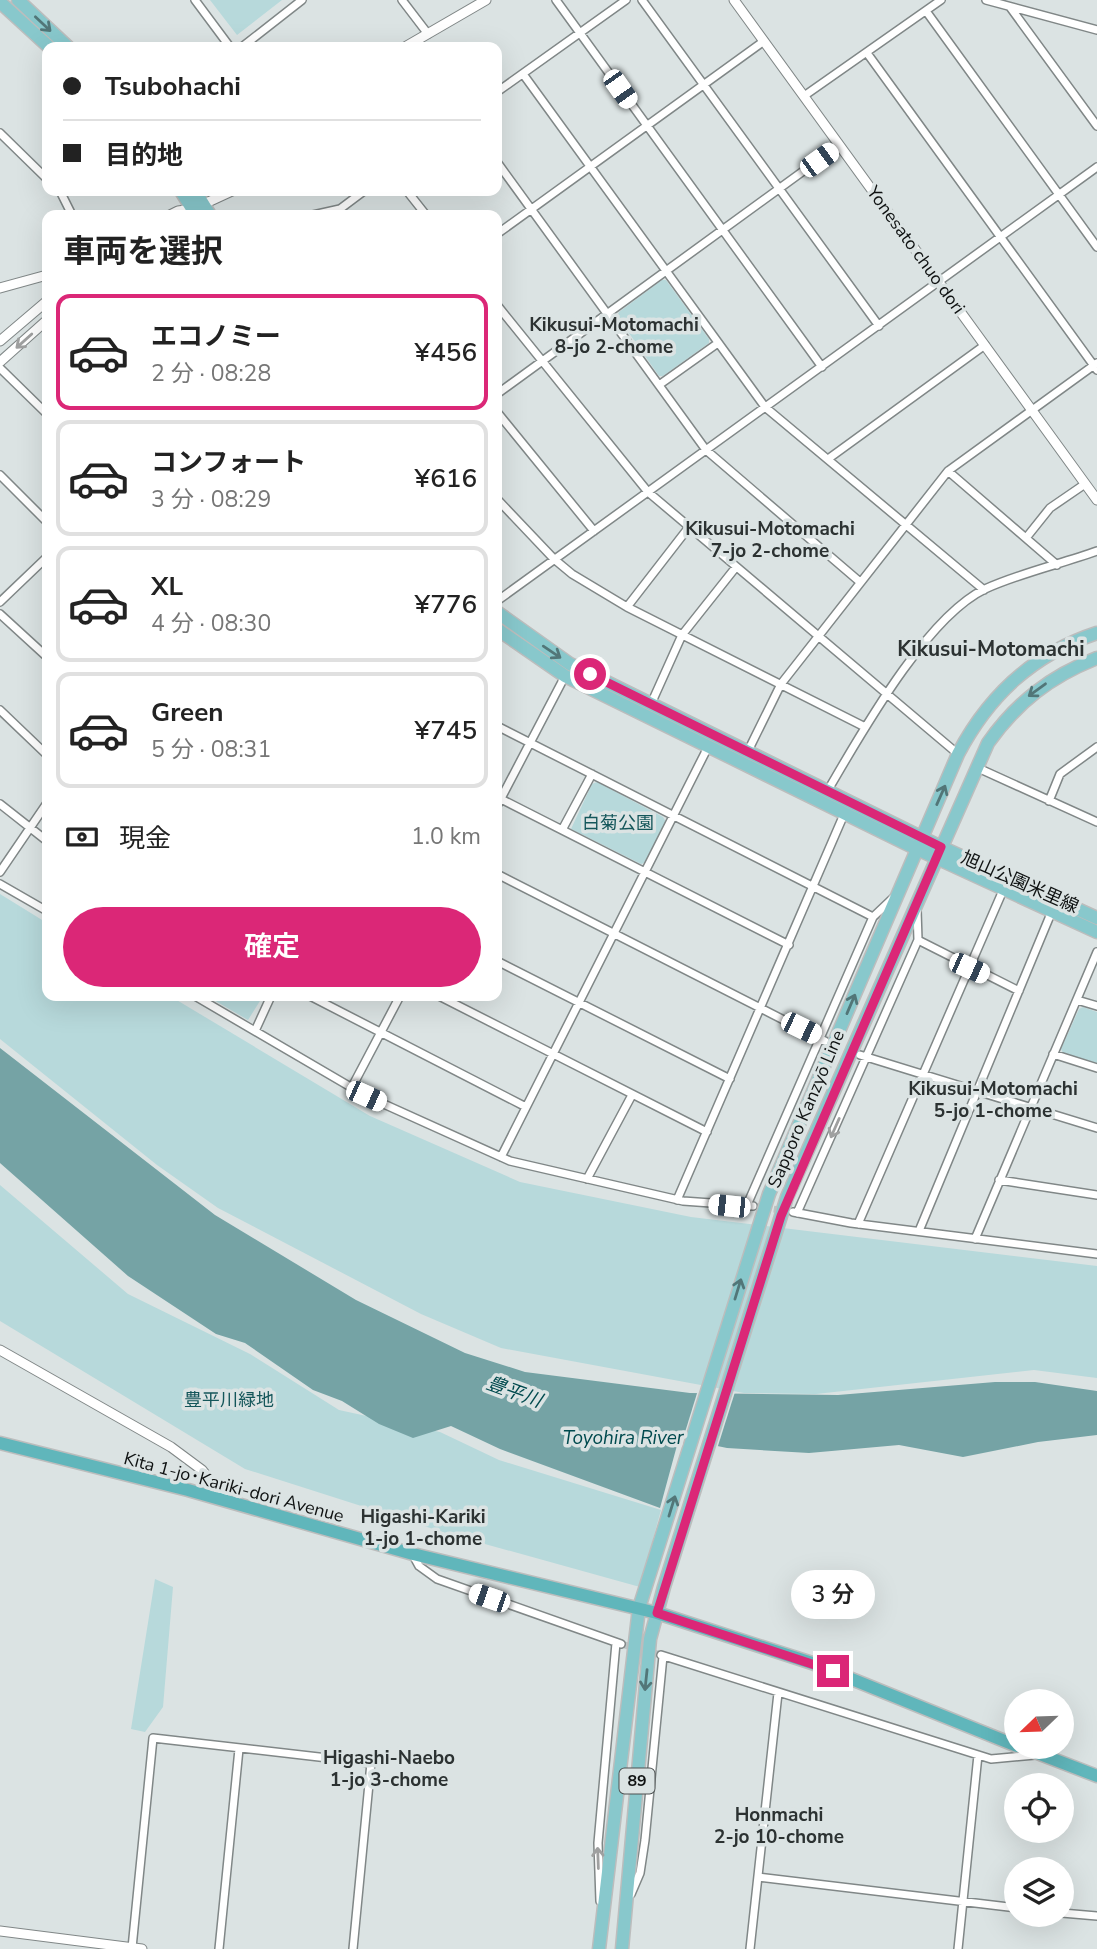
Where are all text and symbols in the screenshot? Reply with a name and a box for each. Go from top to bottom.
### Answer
one-way arrow [34,15,51,32]
car [600,66,641,112]
text: Tsubohachi [105,69,241,104]
text: 目的地 [105,138,183,173]
car [796,139,843,181]
street label: Yonesato chuo dori [861,180,971,319]
text: 車両を選択 [63,230,223,273]
district label: Kikusui-Motomachi 8-jo 2-chome [529,312,699,360]
text: エコノミー [151,319,281,354]
icon: car [67,321,130,384]
one-way arrow [15,333,33,349]
text: ¥456 [415,335,477,370]
text: 2 分 · 08:28 [151,358,271,389]
text: コンフォート [151,445,306,480]
icon: car [67,447,130,510]
text: ¥616 [415,461,477,496]
text: 3 分 · 08:29 [151,484,271,515]
district label: Kikusui-Motomachi 7-jo 2-chome [685,516,855,564]
text: XL [151,569,183,604]
icon: car [67,573,130,636]
text: ¥776 [415,587,477,622]
text: 4 分 · 08:30 [151,608,271,639]
district label: Kikusui-Motomachi [897,635,1085,663]
one-way arrow [542,645,562,659]
route start [574,658,606,690]
one-way arrow [1028,683,1047,697]
text: Green [151,695,224,730]
icon: car [67,699,130,762]
text: ¥745 [415,713,477,748]
text: 5 分 · 08:31 [151,734,271,765]
one-way arrow [935,785,948,806]
park label: 白菊公園 [582,811,654,835]
icon: cash [63,818,101,856]
text: 現金 [119,821,171,856]
text: 1.0 km [411,821,481,852]
street label: 旭山公園米里線 [958,845,1082,919]
button: 確定 [63,907,481,987]
car [946,950,993,986]
one-way arrow [845,994,858,1015]
car [778,1009,825,1047]
street label: Sapporo Kanzyō Line [762,1026,850,1192]
district label: Kikusui-Motomachi 5-jo 1-chome [908,1076,1078,1124]
car [343,1078,390,1114]
one-way arrow [827,1117,840,1138]
car [708,1193,751,1219]
one-way arrow [733,1278,746,1300]
water label: 豊平川 [483,1370,547,1415]
park label: 豊平川緑地 [184,1388,274,1412]
water label: Toyohira River [562,1425,685,1451]
street label: Kita 1-jo･Kariki-dori Avenue [121,1446,347,1528]
one-way arrow [666,1496,679,1518]
district label: Higashi-Kariki 1-jo 1-chome [360,1504,486,1552]
callout: 3 分 [791,1570,875,1618]
text: 3 分 [812,1579,854,1610]
car [466,1581,513,1615]
route end [817,1655,849,1687]
one-way arrow [640,1668,653,1691]
north arrow [1004,1689,1074,1759]
map controls [1004,1689,1074,1927]
district label: Higashi-Naebo 1-jo 3-chome [323,1745,455,1793]
road number: 89 [620,1768,654,1794]
button: locate [1004,1773,1074,1843]
district label: Honmachi 2-jo 10-chome [714,1802,844,1850]
one-way arrow [592,1847,605,1870]
button: layers [1004,1857,1074,1927]

